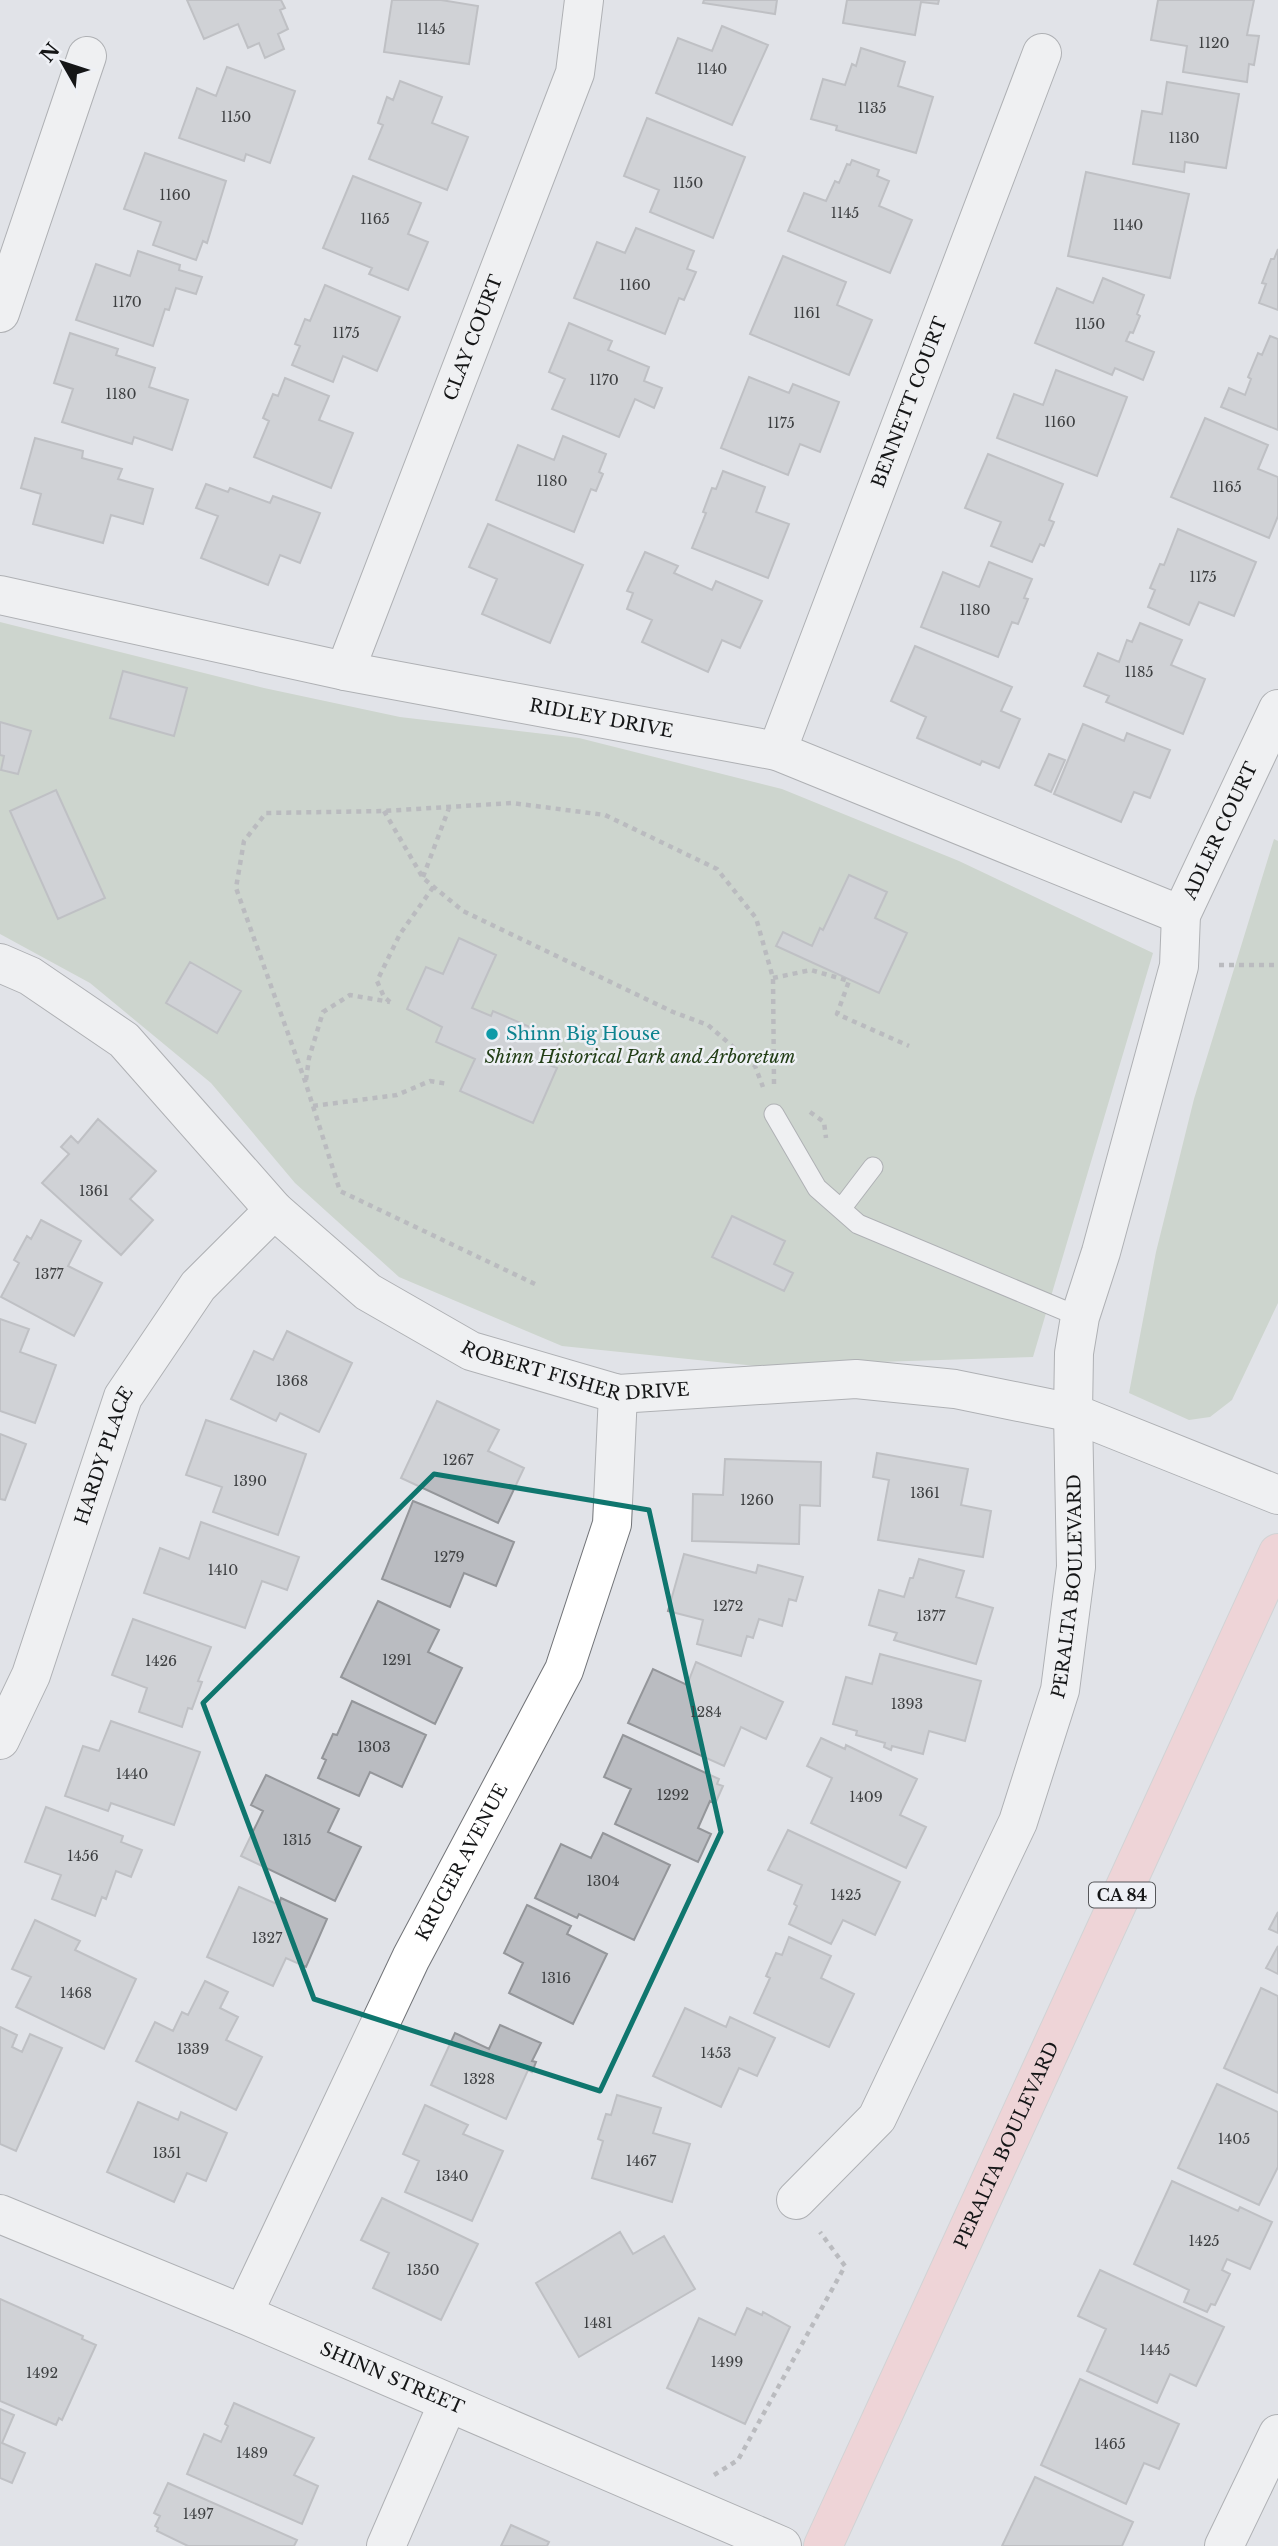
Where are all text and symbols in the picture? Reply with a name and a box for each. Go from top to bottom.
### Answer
house number: 1145 [417,20,445,38]
north arrow [28,28,98,98]
house number: 1120 [1198,34,1230,52]
text: N [36,38,65,67]
house number: 1140 [697,60,727,78]
house number: 1135 [857,99,887,117]
house number: 1150 [221,108,251,126]
house number: 1130 [1168,129,1200,147]
house number: 1150 [673,174,703,192]
house number: 1160 [159,186,191,204]
house number: 1145 [831,204,859,222]
house number: 1165 [360,210,390,228]
house number: 1140 [1113,216,1143,234]
street label: CLAY COURT [439,271,507,404]
house number: 1160 [619,276,651,294]
house number: 1170 [112,293,142,311]
house number: 1161 [793,304,821,322]
street label: BENNETT COURT [867,313,952,491]
house number: 1150 [1075,315,1105,333]
house number: 1175 [332,324,360,342]
house number: 1170 [589,371,619,389]
house number: 1180 [106,385,136,403]
house number: 1160 [1044,413,1076,431]
house number: 1175 [767,414,795,432]
house number: 1180 [537,472,567,490]
house number: 1165 [1212,478,1242,496]
house number: 1175 [1189,568,1217,586]
house number: 1180 [960,601,990,619]
house number: 1185 [1125,663,1154,681]
street label: RIDLEY DRIVE [528,694,675,743]
street label: ADLER COURT [1178,758,1263,904]
place label: Shinn Big House [506,1023,660,1045]
marker: Shinn Big House [484,1026,500,1042]
park label: Shinn Historical Park and Arboretum [485,1046,796,1068]
house number: 1361 [79,1182,109,1200]
house number: 1377 [35,1265,64,1283]
street label: ROBERT FISHER DRIVE [457,1337,690,1405]
house number: 1368 [276,1372,308,1390]
street label: HARDY PLACE [70,1382,138,1528]
house number: 1267 [443,1451,474,1469]
house number: 1390 [233,1472,267,1490]
street label: PERALTA BOULEVARD [1047,1474,1087,1701]
house number: 1361 [910,1484,940,1502]
house number: 1260 [740,1491,774,1509]
house number: 1279 [434,1548,464,1566]
house number: 1410 [208,1561,238,1579]
house number: 1272 [713,1597,743,1615]
house number: 1377 [917,1607,946,1625]
house number: 1291 [382,1651,412,1669]
house number: 1426 [145,1652,177,1670]
house number: 1393 [891,1695,923,1713]
house number: 1284 [690,1703,722,1721]
house number: 1303 [357,1738,391,1756]
house number: 1440 [116,1765,148,1783]
street label: KRUGER AVENUE [411,1780,512,1945]
house number: 1292 [657,1786,689,1804]
house number: 1409 [849,1788,883,1806]
house number: 1315 [282,1831,312,1849]
house number: 1456 [67,1847,99,1865]
house number: 1304 [586,1872,620,1890]
road number: CA 84 [1089,1882,1155,1908]
house number: 1425 [830,1886,862,1904]
house number: 1327 [252,1929,283,1947]
house number: 1316 [541,1969,571,1987]
house number: 1468 [60,1984,92,2002]
street label: PERALTA BOULEVARD [950,2038,1064,2252]
house number: 1339 [177,2040,209,2058]
house number: 1453 [700,2044,732,2062]
house number: 1328 [463,2070,495,2088]
house number: 1405 [1218,2130,1250,2148]
house number: 1351 [152,2144,182,2162]
house number: 1467 [626,2152,657,2170]
house number: 1340 [435,2167,469,2185]
house number: 1425 [1188,2232,1220,2250]
house number: 1350 [407,2261,439,2279]
house number: 1481 [583,2314,613,2332]
street label: SHINN STREET [317,2338,468,2419]
house number: 1445 [1140,2341,1170,2359]
house number: 1499 [711,2353,743,2371]
house number: 1492 [26,2364,58,2382]
house number: 1465 [1094,2435,1126,2453]
house number: 1489 [236,2444,268,2462]
house number: 1497 [183,2505,214,2523]

